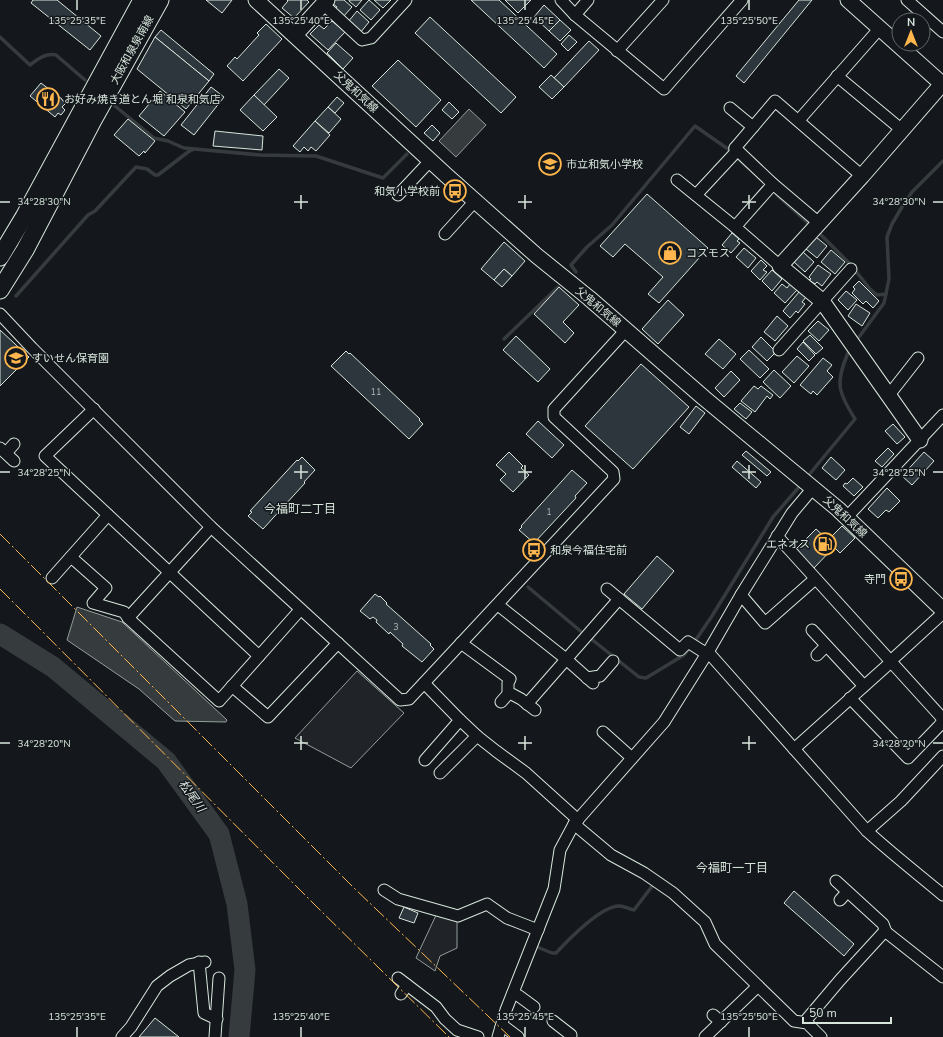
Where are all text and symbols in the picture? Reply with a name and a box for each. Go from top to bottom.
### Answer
north arrow [891,12,931,52]
street label: 大阪和泉泉南線 [107,13,157,87]
text: 135°25'35"E [48,14,106,28]
text: 135°25'40"E [272,14,330,28]
text: 135°25'45"E [496,14,554,28]
text: 135°25'50"E [720,14,778,28]
text: N [907,15,915,30]
street label: 父鬼和気線 [331,68,381,116]
restaurant icon: お好み焼き道とん堀 和泉和気店 [35,86,61,112]
place label: お好み焼き道とん堀 和泉和気店 [64,92,221,107]
school or university icon: 市立和気小学校 [537,151,563,177]
place label: 市立和気小学校 [566,157,643,172]
bus stop icon: 和気小学校前 [442,178,468,204]
place label: 和気小学校前 [374,184,440,199]
text: 34°28'30"N [17,195,71,209]
text: 34°28'30"N [872,195,926,209]
shop icon: コスモス [657,240,683,266]
place label: コスモス [686,246,730,261]
street label: 父鬼和気線 [572,284,624,330]
school or university icon: すいせん保育園 [3,345,29,371]
place label: すいせん保育園 [32,351,109,366]
house number: 11 [371,386,381,398]
text: 34°28'25"N [17,466,71,480]
text: 34°28'25"N [872,466,926,480]
street label: 父鬼和気線 [820,493,870,541]
district label: 今福町二丁目 [264,501,336,517]
house number: 1 [546,506,552,518]
fuel station icon: エネオス [812,531,838,557]
bus stop icon: 和泉今福住宅前 [521,537,547,563]
place label: エネオス [766,537,810,552]
place label: 和泉今福住宅前 [550,543,627,558]
bus stop icon: 寺門 [888,566,914,592]
place label: 寺門 [864,572,886,587]
house number: 3 [393,621,399,633]
text: 34°28'20"N [17,737,71,751]
text: 34°28'20"N [872,737,926,751]
water label: 松尾川 [175,777,210,817]
district label: 今福町一丁目 [696,860,768,876]
scale bar [803,999,891,1025]
text: 50 m [809,1005,837,1021]
text: 135°25'35"E [48,1010,106,1024]
text: 135°25'40"E [272,1010,330,1024]
text: 135°25'45"E [496,1010,554,1024]
text: 135°25'50"E [720,1010,778,1024]

